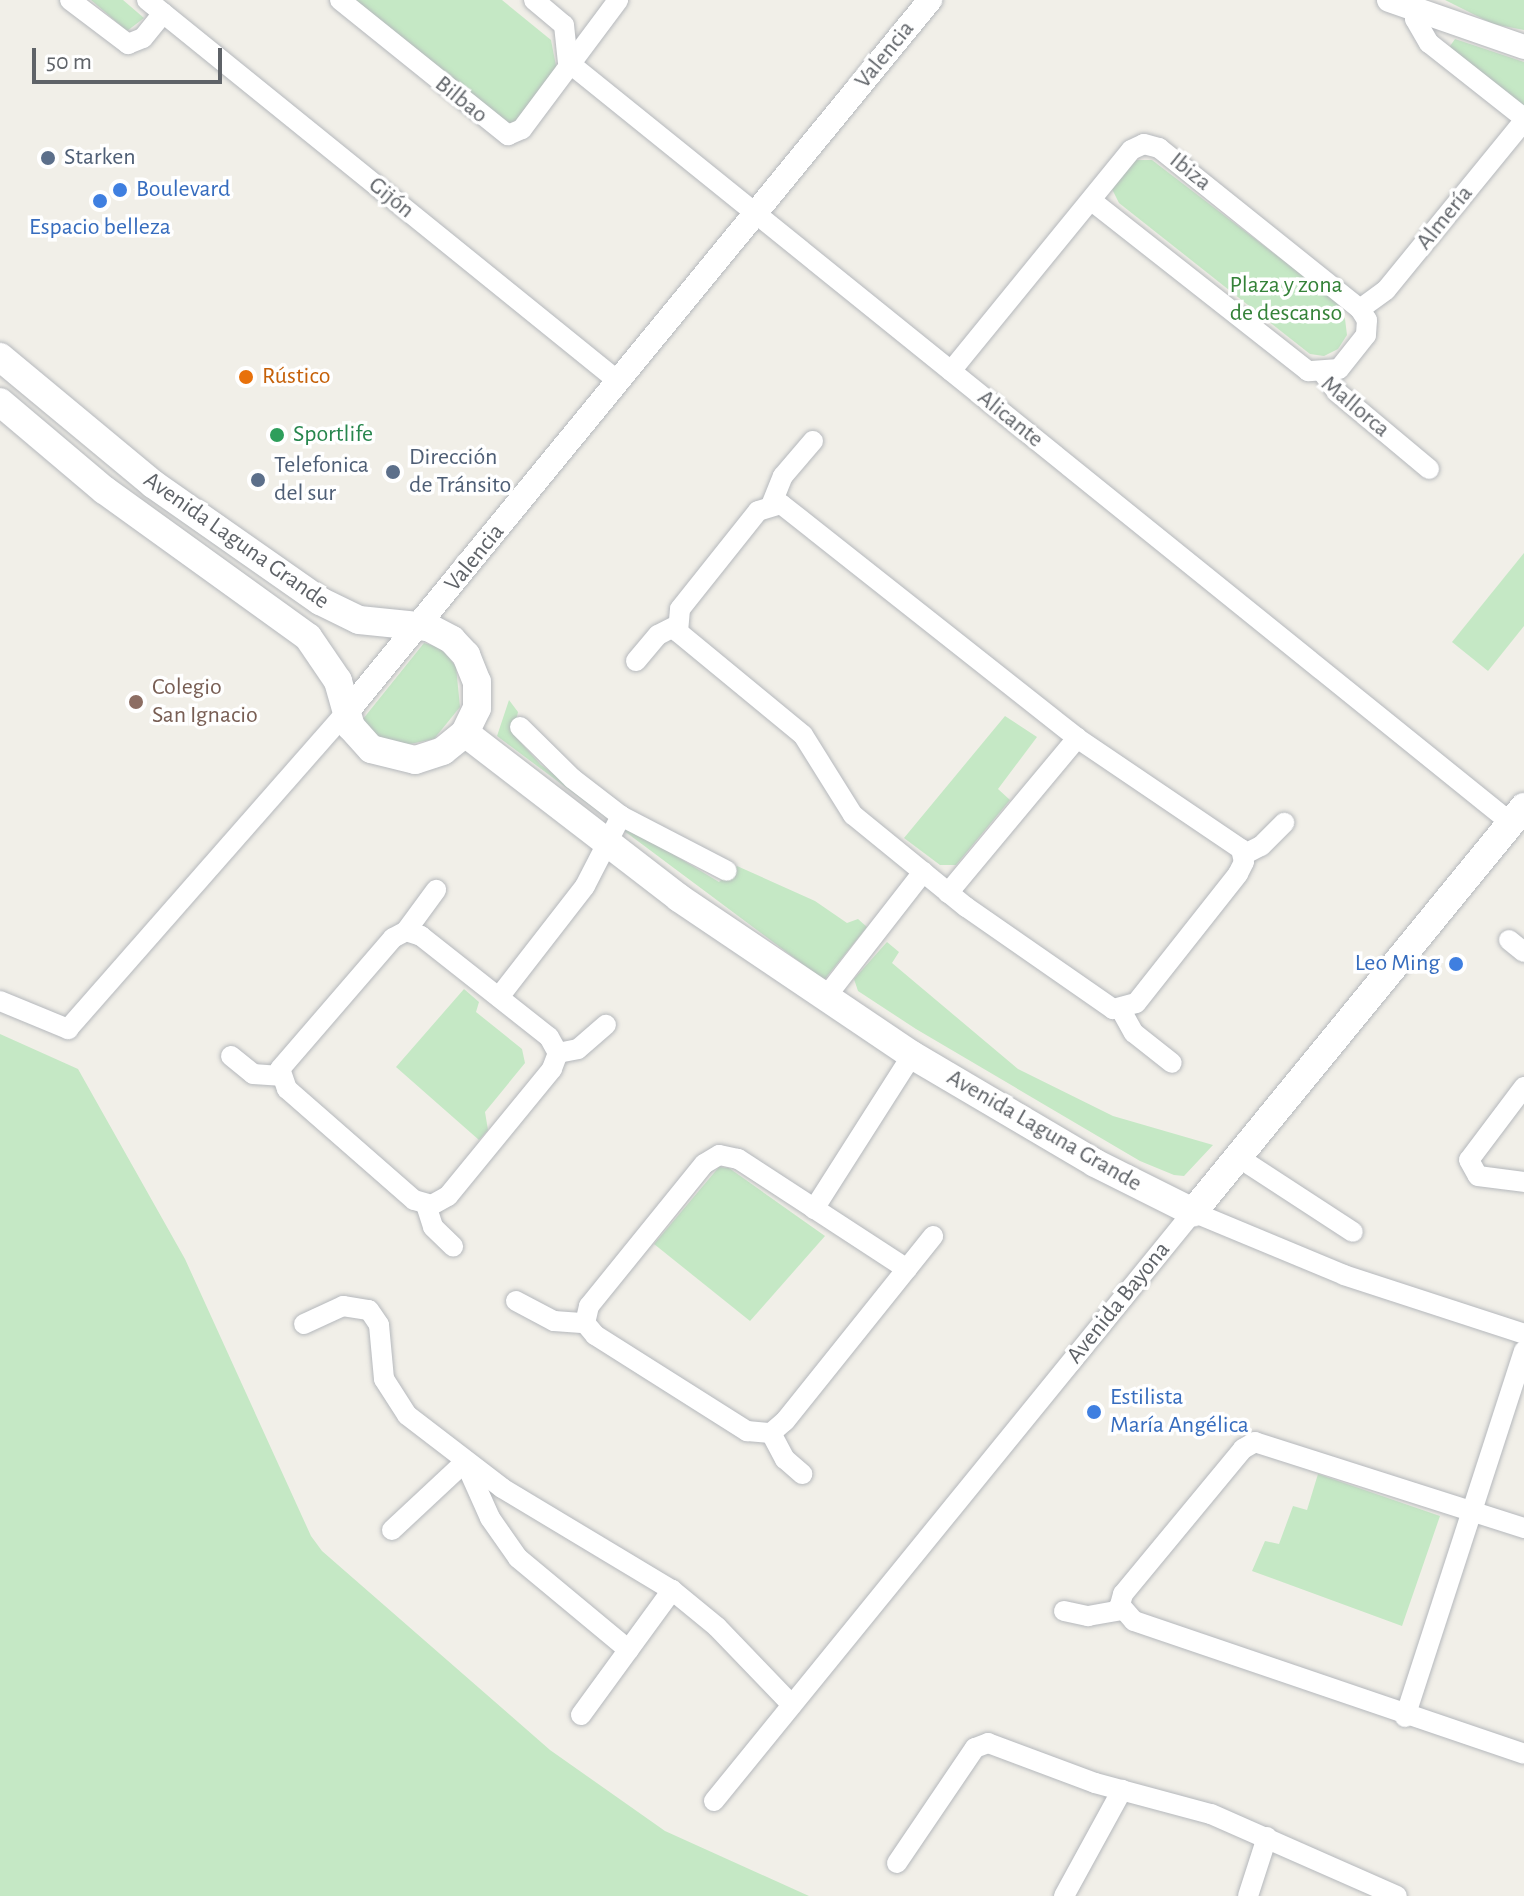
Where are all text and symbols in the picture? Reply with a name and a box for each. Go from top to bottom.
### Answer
street label: Valencia [849,15,921,95]
scale bar [36,32,226,82]
text: 50 m [46,50,92,74]
street label: Bilbao [429,70,493,130]
place label: Starken [64,144,136,172]
street label: Ibiza [1163,146,1217,198]
marker: Starken [39,149,57,167]
street label: Gijón [362,171,420,225]
place label: Boulevard [136,176,230,204]
street label: Almería [1410,180,1480,256]
marker: Boulevard [111,181,129,199]
marker: Espacio belleza [91,192,109,210]
place label: Espacio belleza [29,214,171,242]
park label: Plaza y zona de descanso [1229,272,1343,328]
place label: Rústico [262,363,330,391]
marker: Rústico [237,368,255,386]
street label: Mallorca [1315,370,1395,444]
street label: Alicante [971,384,1049,454]
place label: Sportlife [293,421,373,449]
marker: Sportlife [268,426,286,444]
place label: Dirección de Tránsito [409,444,511,500]
place label: Telefonica del sur [274,452,369,508]
marker: Dirección de Tránsito [384,463,402,481]
street label: Avenida Laguna Grande [138,466,334,616]
marker: Telefonica del sur [249,471,267,489]
street label: Valencia [439,518,511,598]
place label: Colegio San Ignacio [152,674,258,730]
marker: Colegio San Ignacio [127,693,145,711]
place label: Leo Ming [1355,950,1440,978]
marker: Leo Ming [1447,955,1465,973]
street label: Avenida Laguna Grande [941,1063,1147,1199]
street label: Avenida Bayona [1061,1236,1177,1370]
place label: Estilista María Angélica [1110,1384,1249,1440]
marker: Estilista María Angélica [1085,1403,1103,1421]

